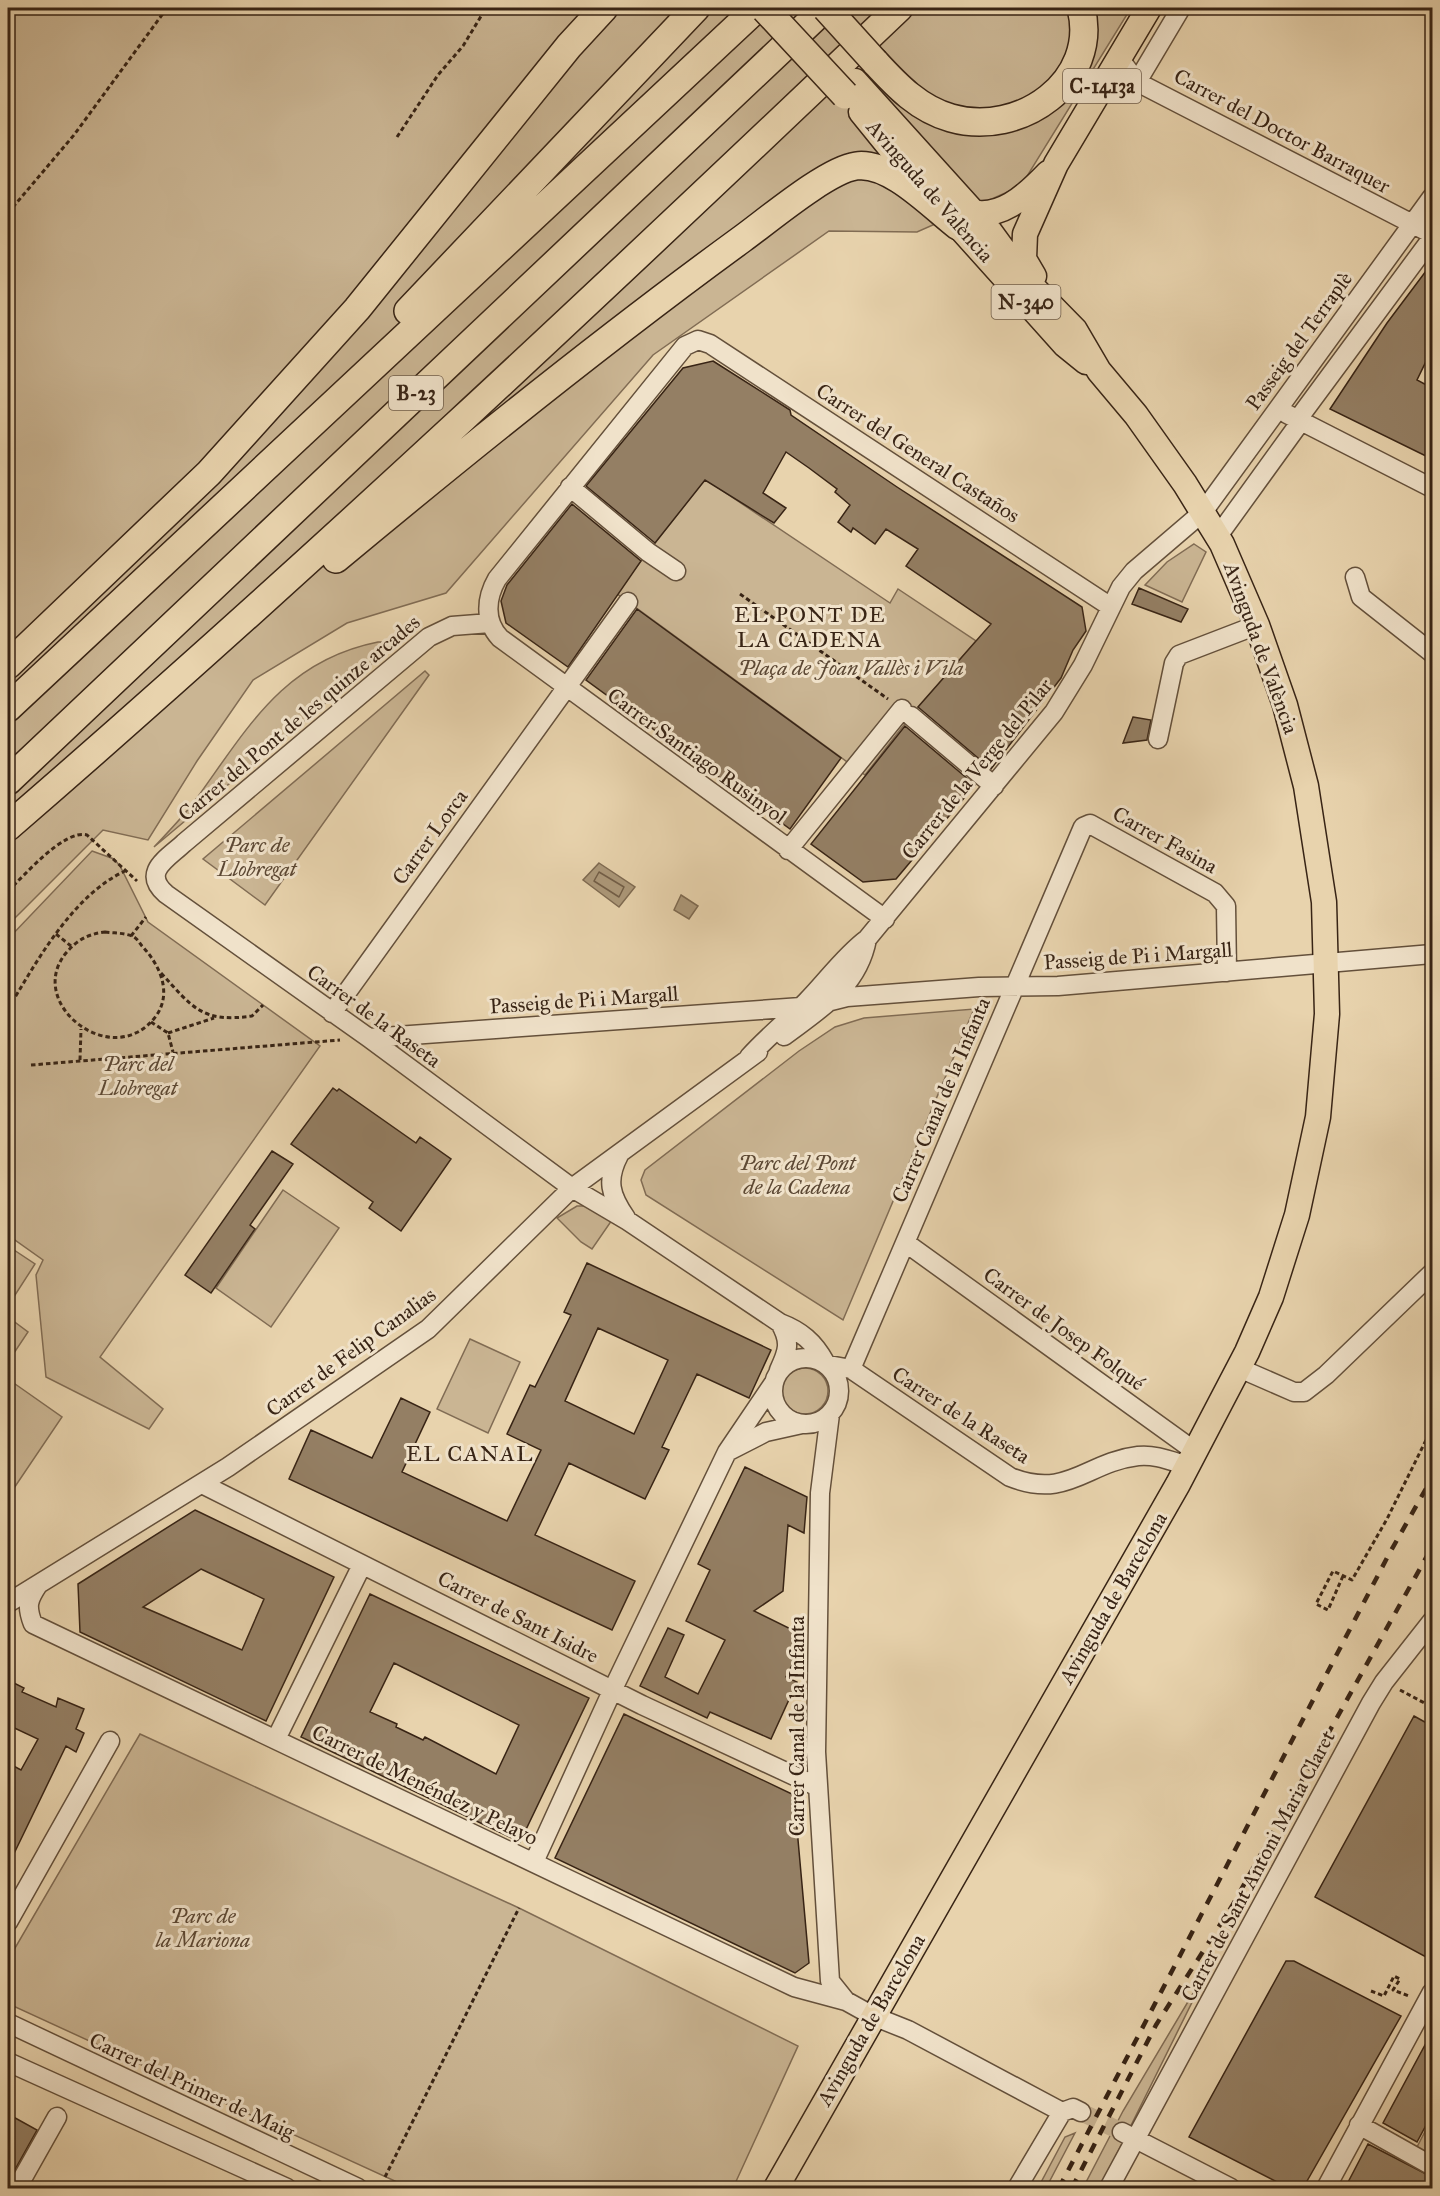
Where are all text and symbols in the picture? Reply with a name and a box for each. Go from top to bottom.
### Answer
street label: Carrer del Doctor Barraquer [1169,63,1395,199]
road number: C-1413a [1063,69,1141,103]
street label: Avinguda de València [860,114,999,268]
street label: Passeig del Terraplè [1240,266,1358,415]
road number: N-340 [992,285,1060,319]
road number: B-23 [389,376,443,410]
street label: Carrer del General Castaños [811,377,1025,529]
street label: Avinguda de València [1218,558,1304,737]
district label: EL PONT DE LA CADENA [734,601,886,653]
street label: Carrer del Pont de les quinze arcades [173,609,425,827]
park label: Plaça de Joan Vallès i Vila [738,655,964,681]
street label: Carrer de la Verge del Pilar [896,673,1058,865]
street label: Carrer Santiago Rusinyol [602,682,792,830]
street label: Carrer Lorca [387,784,473,890]
street label: Carrer Fasina [1108,801,1222,879]
park label: Parc de Llobregat [217,832,298,882]
street label: Passeig de Pi i Margall [1043,936,1234,976]
street label: Carrer de la Raseta [302,959,446,1073]
street label: Passeig de Pi i Margall [489,980,680,1020]
street label: Carrer Canal de la Infanta [886,993,996,1206]
park label: Parc del Llobregat [98,1051,179,1101]
park label: Parc del Pont de la Cadena [739,1150,857,1200]
street label: Carrer de Josep Folqué [978,1262,1150,1397]
street label: Carrer de Felip Canalias [261,1282,441,1422]
street label: Carrer de la Raseta [887,1361,1035,1469]
district label: EL CANAL [406,1440,534,1467]
street label: Avinguda de Barcelona [1053,1507,1173,1689]
street label: Carrer de Sant Isidre [433,1565,603,1669]
street label: Carrer Canal de la Infanta [784,1616,810,1836]
street label: Carrer de Menéndez y Pelayo [308,1719,542,1851]
street label: Carrer de Sant Antoni Maria Claret [1175,1725,1341,2006]
park label: Parc de la Mariona [155,1903,250,1953]
street label: Avinguda de Barcelona [811,1929,931,2111]
street label: Carrer del Primer de Maig [85,2027,299,2145]

